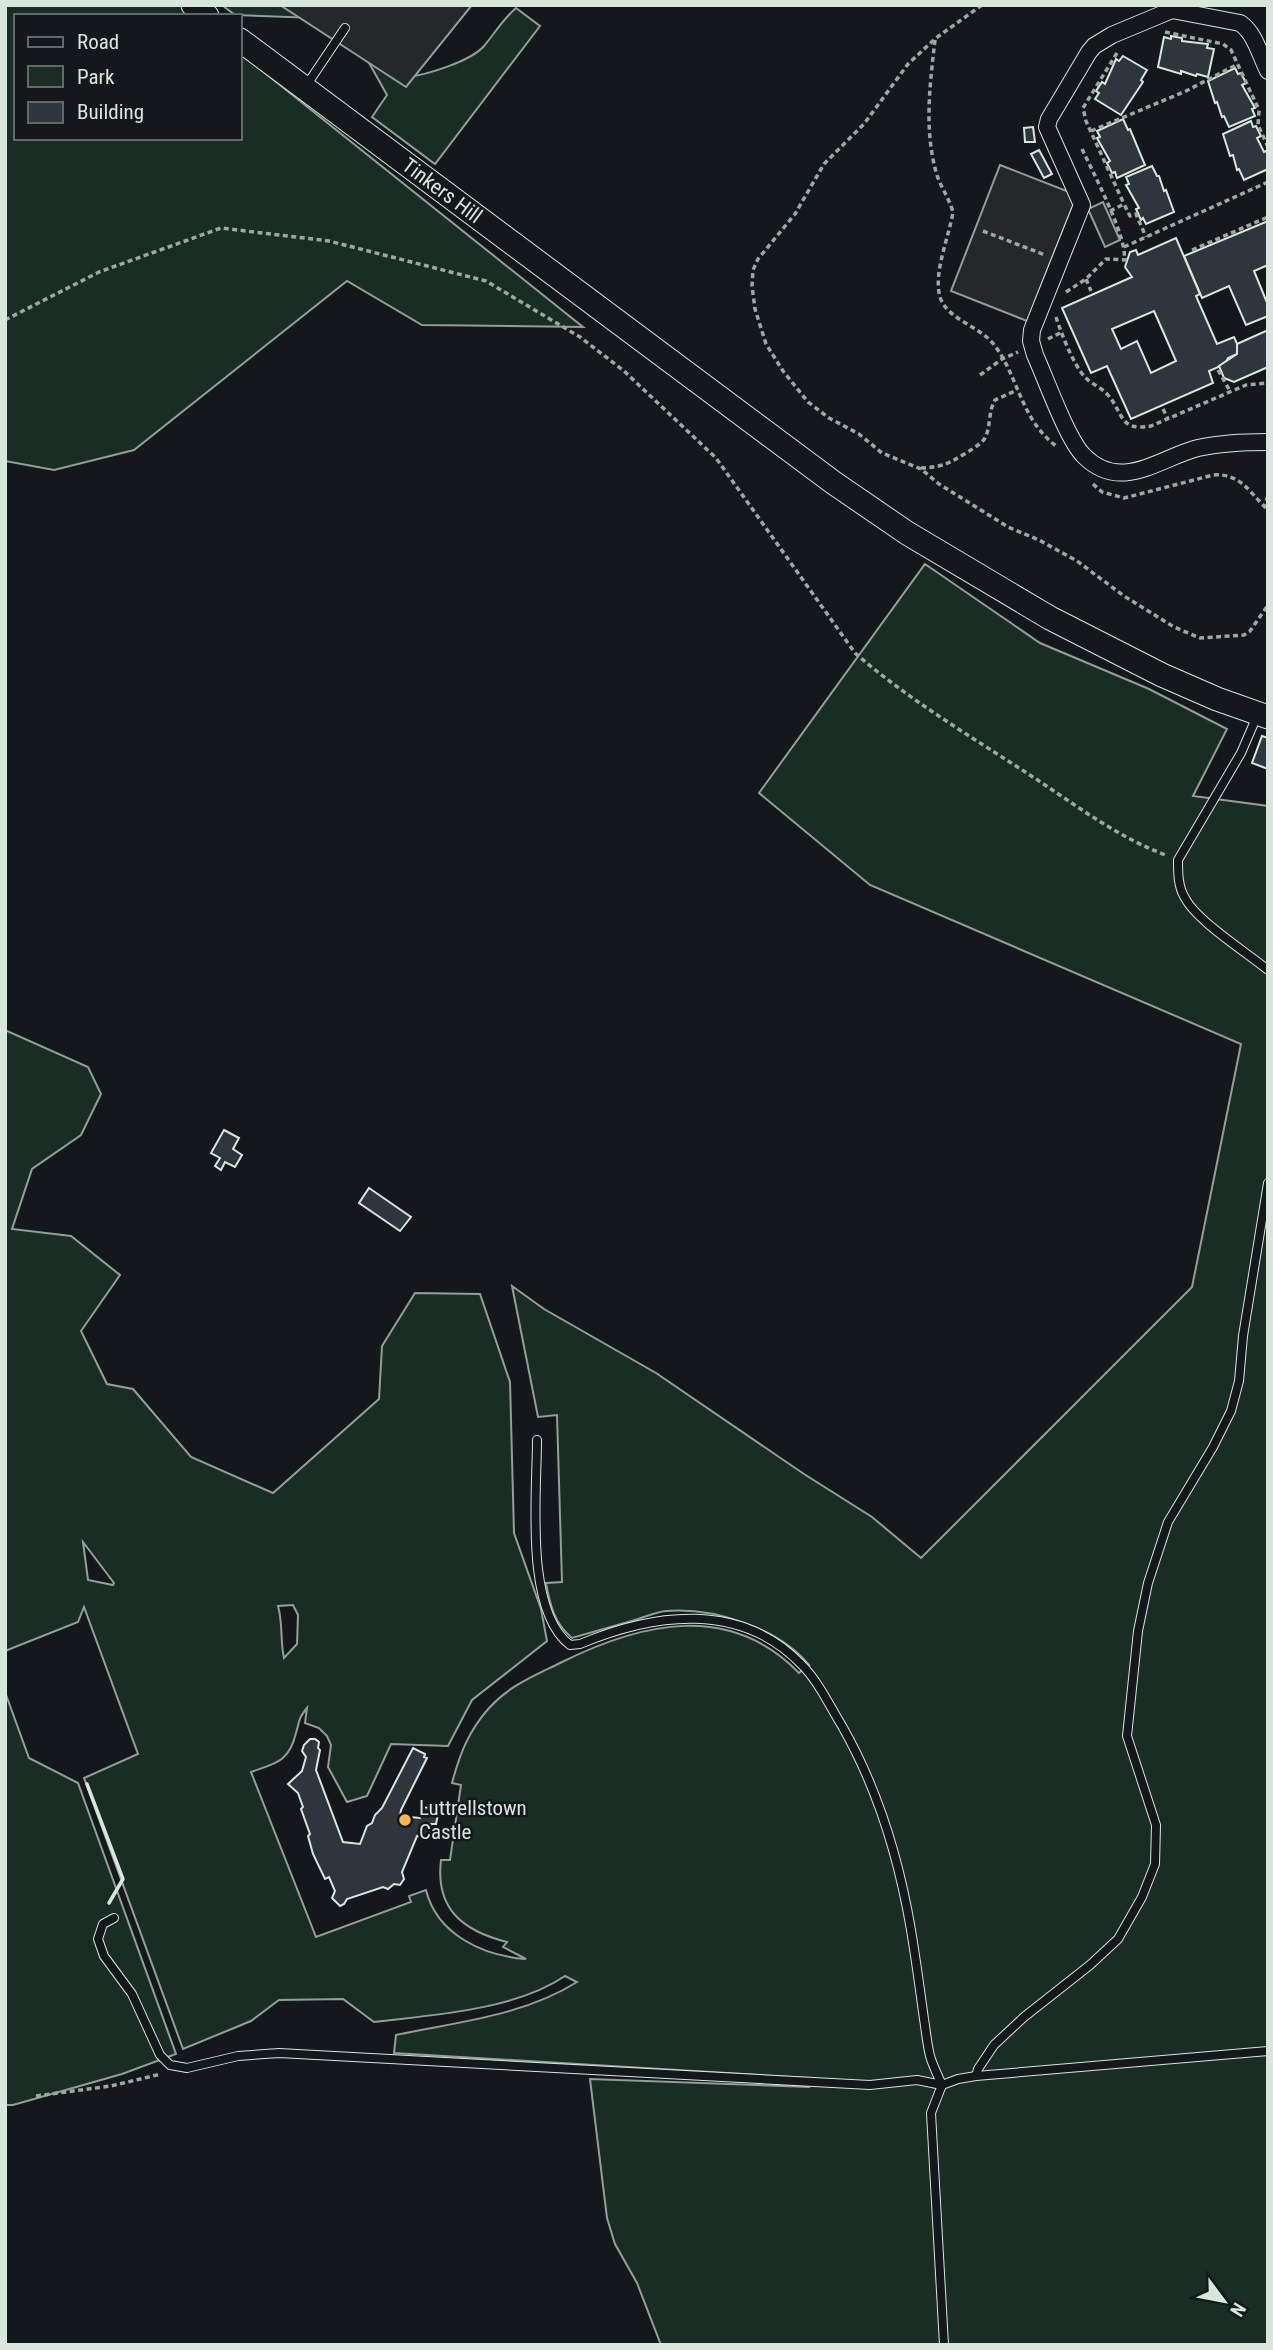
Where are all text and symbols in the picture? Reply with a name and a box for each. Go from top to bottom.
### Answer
legend [14,14,242,140]
text: Road [77,30,119,54]
text: Park [77,65,115,89]
text: Building [77,100,144,124]
street label: Tinkers Hill [397,153,487,228]
place label: Luttrellstown Castle [419,1796,527,1844]
marker: Luttrellstown Castle [397,1812,413,1828]
north arrow [1189,2266,1259,2336]
text: N [1225,2299,1251,2321]

